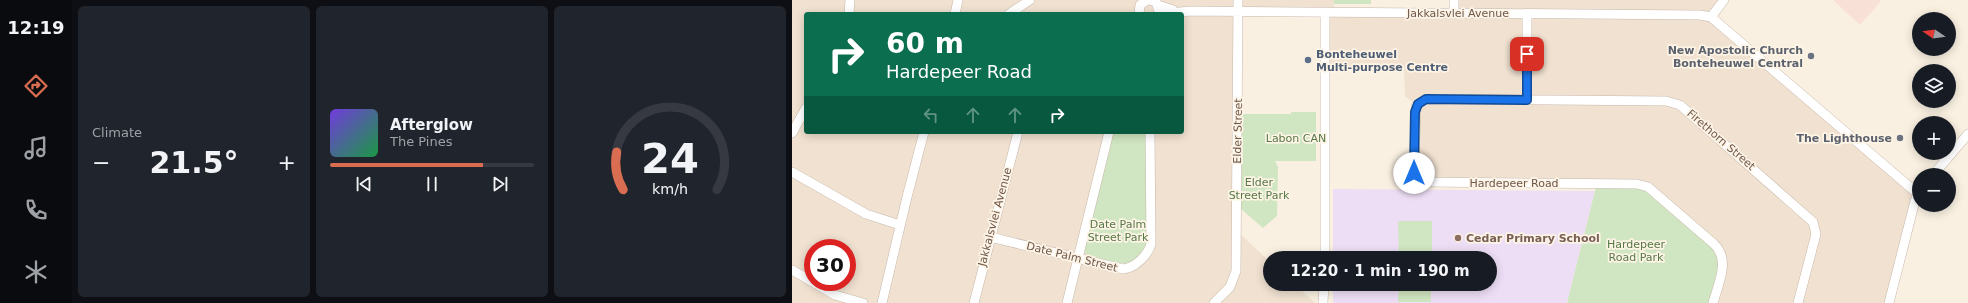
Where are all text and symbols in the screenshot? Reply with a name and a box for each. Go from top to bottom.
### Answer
street label: Jakkalsvlei Avenue [1406,7,1509,20]
north arrow [1912,12,1956,56]
map controls [1912,12,1956,212]
text: 12:19 [7,17,65,38]
text: 60 m [886,27,964,60]
icon: right [820,28,872,80]
pin [1510,37,1544,71]
icon: arrive [1516,43,1538,65]
place label: New Apostolic Church Bonteheuwel Central [1668,44,1803,70]
place label: Bonteheuwel Multi-purpose Centre [1316,48,1448,74]
marker: New Apostolic Church Bonteheuwel Central [1806,51,1816,61]
marker: Bonteheuwel Multi-purpose Centre [1303,55,1313,65]
text: Hardepeer Road [886,61,1032,82]
button: layers [1912,64,1956,108]
icon: directions [22,72,50,100]
street label: Elder Street [1231,98,1245,164]
icon: left [920,104,942,126]
icon: ahead [962,104,984,126]
icon: ahead [1004,104,1026,126]
icon: right [1046,104,1068,126]
street label: Firethorn Street [1684,107,1758,174]
text: Afterglow [390,116,473,134]
button: + [1912,116,1956,160]
text: Climate [92,125,142,140]
park label: Labon CAN [1266,132,1326,145]
place label: The Lighthouse [1796,132,1892,145]
text: 24 [641,133,699,182]
marker: The Lighthouse [1895,133,1905,143]
icon: music [22,134,50,162]
text: The Pines [390,134,453,149]
text: 21.5° [149,145,239,180]
text: − [92,150,110,175]
text: + [278,150,296,175]
position arrow [1393,152,1435,194]
street label: Jakkalsvlei Avenue [975,166,1015,269]
button: − [1912,168,1956,212]
icon: previous [353,173,375,195]
icon: pause [421,173,443,195]
icon: next [489,173,511,195]
park label: Elder Street Park [1229,176,1290,202]
street label: Hardepeer Road [1469,177,1559,190]
text: km/h [652,180,688,196]
icon: phone [22,196,50,224]
park label: Date Palm Street Park [1088,218,1149,244]
place label: Cedar Primary School [1466,232,1600,245]
marker: Cedar Primary School [1453,233,1463,243]
park label: Hardepeer Road Park [1607,238,1666,264]
speed limit sign: 30 [804,239,856,291]
street label: Date Palm Street [1025,239,1120,275]
icon: climate [22,258,50,286]
text: 12:20 · 1 min · 190 m [1290,262,1470,280]

